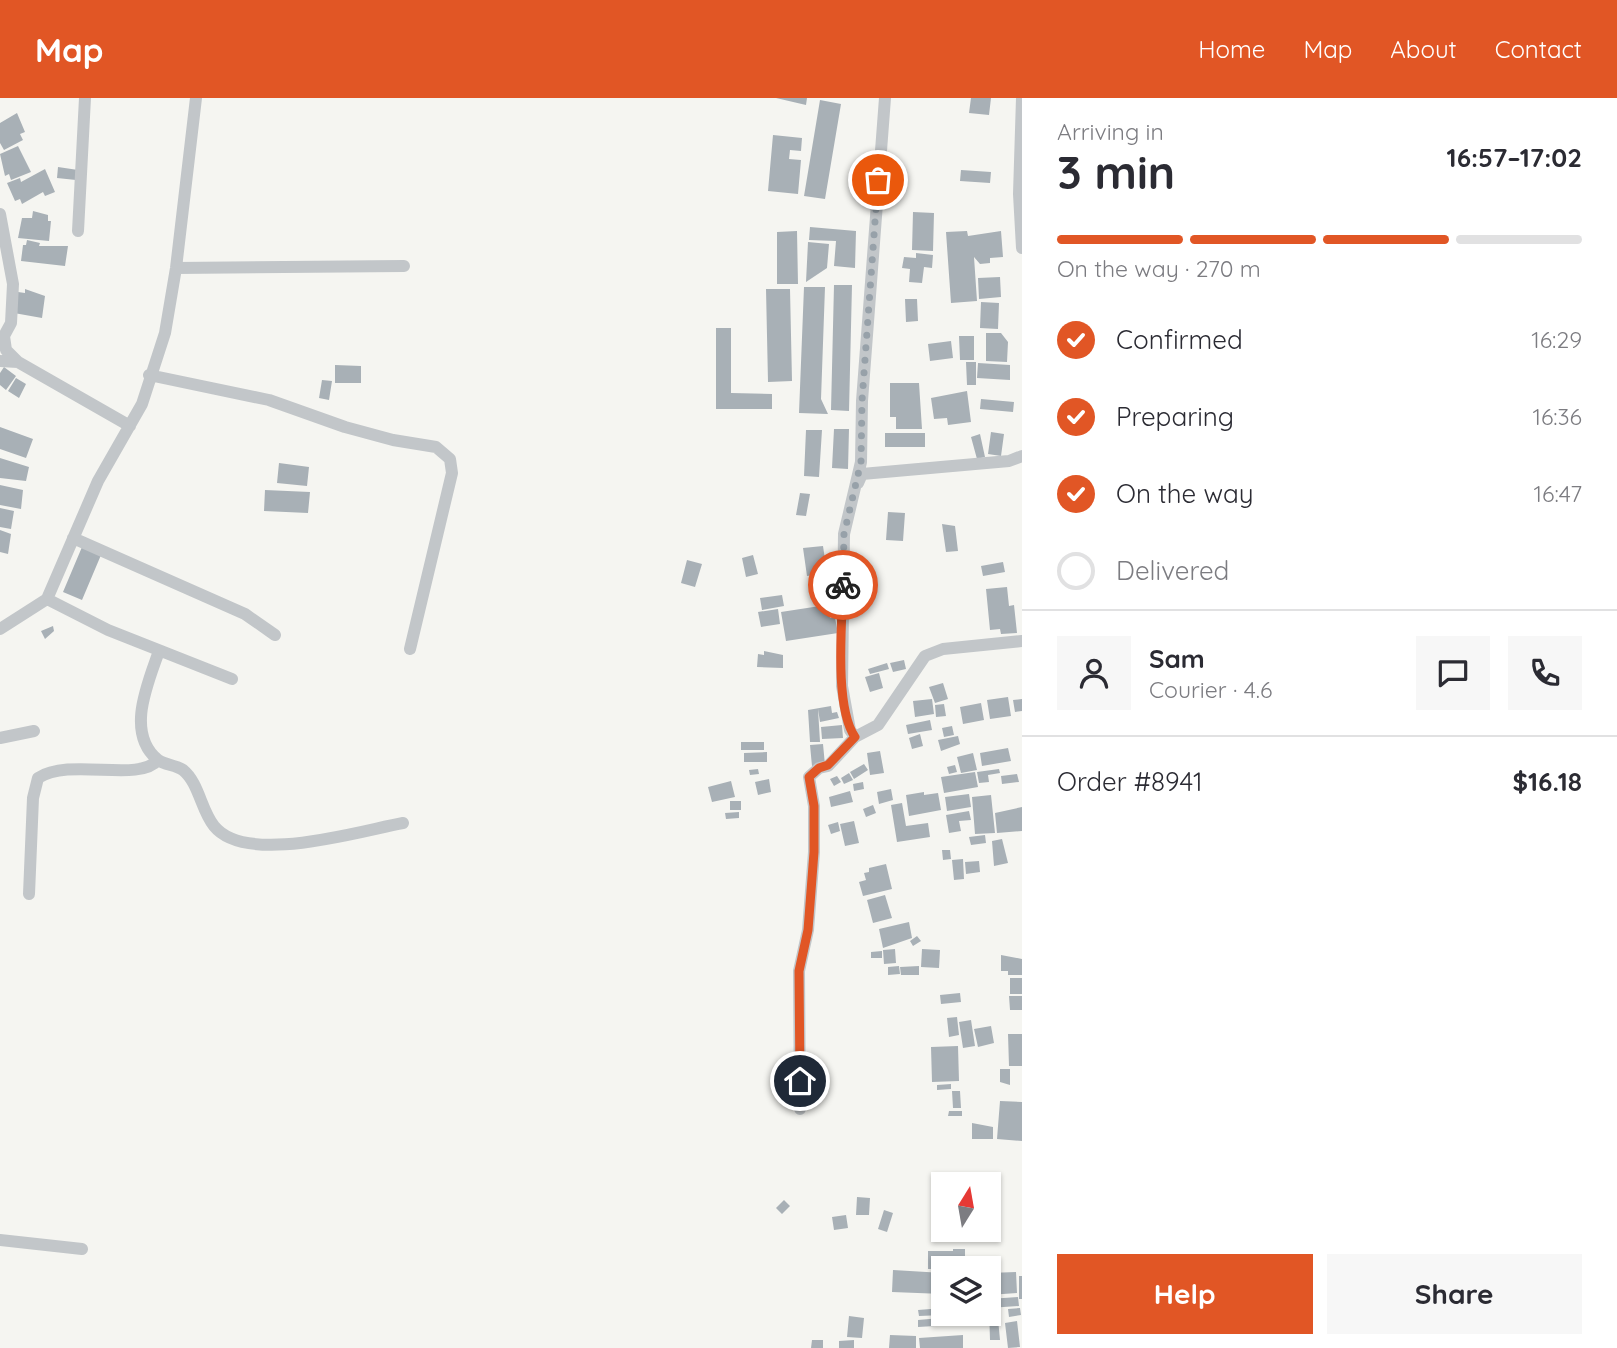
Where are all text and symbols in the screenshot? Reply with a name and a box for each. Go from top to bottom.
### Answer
text: Map [35,29,103,70]
text: Home [1198,34,1265,64]
text: Map [1303,34,1352,64]
text: About [1390,34,1457,64]
text: Contact [1495,34,1582,64]
text: Arriving in [1057,117,1164,146]
text: 16:57–17:02 [1447,141,1582,174]
text: 3 min [1057,143,1175,201]
pin [848,150,908,210]
icon: bag [859,161,897,199]
text: On the way · 270 m [1057,254,1261,283]
icon: check [1057,321,1095,359]
text: Confirmed [1116,323,1243,356]
text: 16:29 [1531,325,1582,354]
icon: check [1057,398,1095,436]
text: Preparing [1116,400,1234,433]
text: 16:36 [1532,402,1582,431]
icon: check [1057,475,1095,513]
text: On the way [1116,477,1254,510]
text: 16:47 [1534,479,1582,508]
courier [808,550,878,620]
text: Delivered [1116,554,1229,587]
icon: bike [824,566,862,604]
button: person [1057,636,1131,710]
button: chat [1416,636,1490,710]
button: phone [1508,636,1582,710]
text: Sam [1149,642,1205,675]
text: Courier · 4.6 [1149,675,1272,704]
text: Order #8941 [1057,765,1203,798]
text: $16.18 [1512,765,1582,798]
pin [770,1051,830,1111]
icon: home [781,1062,819,1100]
north arrow [931,1172,1001,1242]
map controls [931,1172,1001,1326]
button: Help [1057,1254,1313,1334]
button: Share [1327,1254,1582,1334]
button: layers [931,1256,1001,1326]

